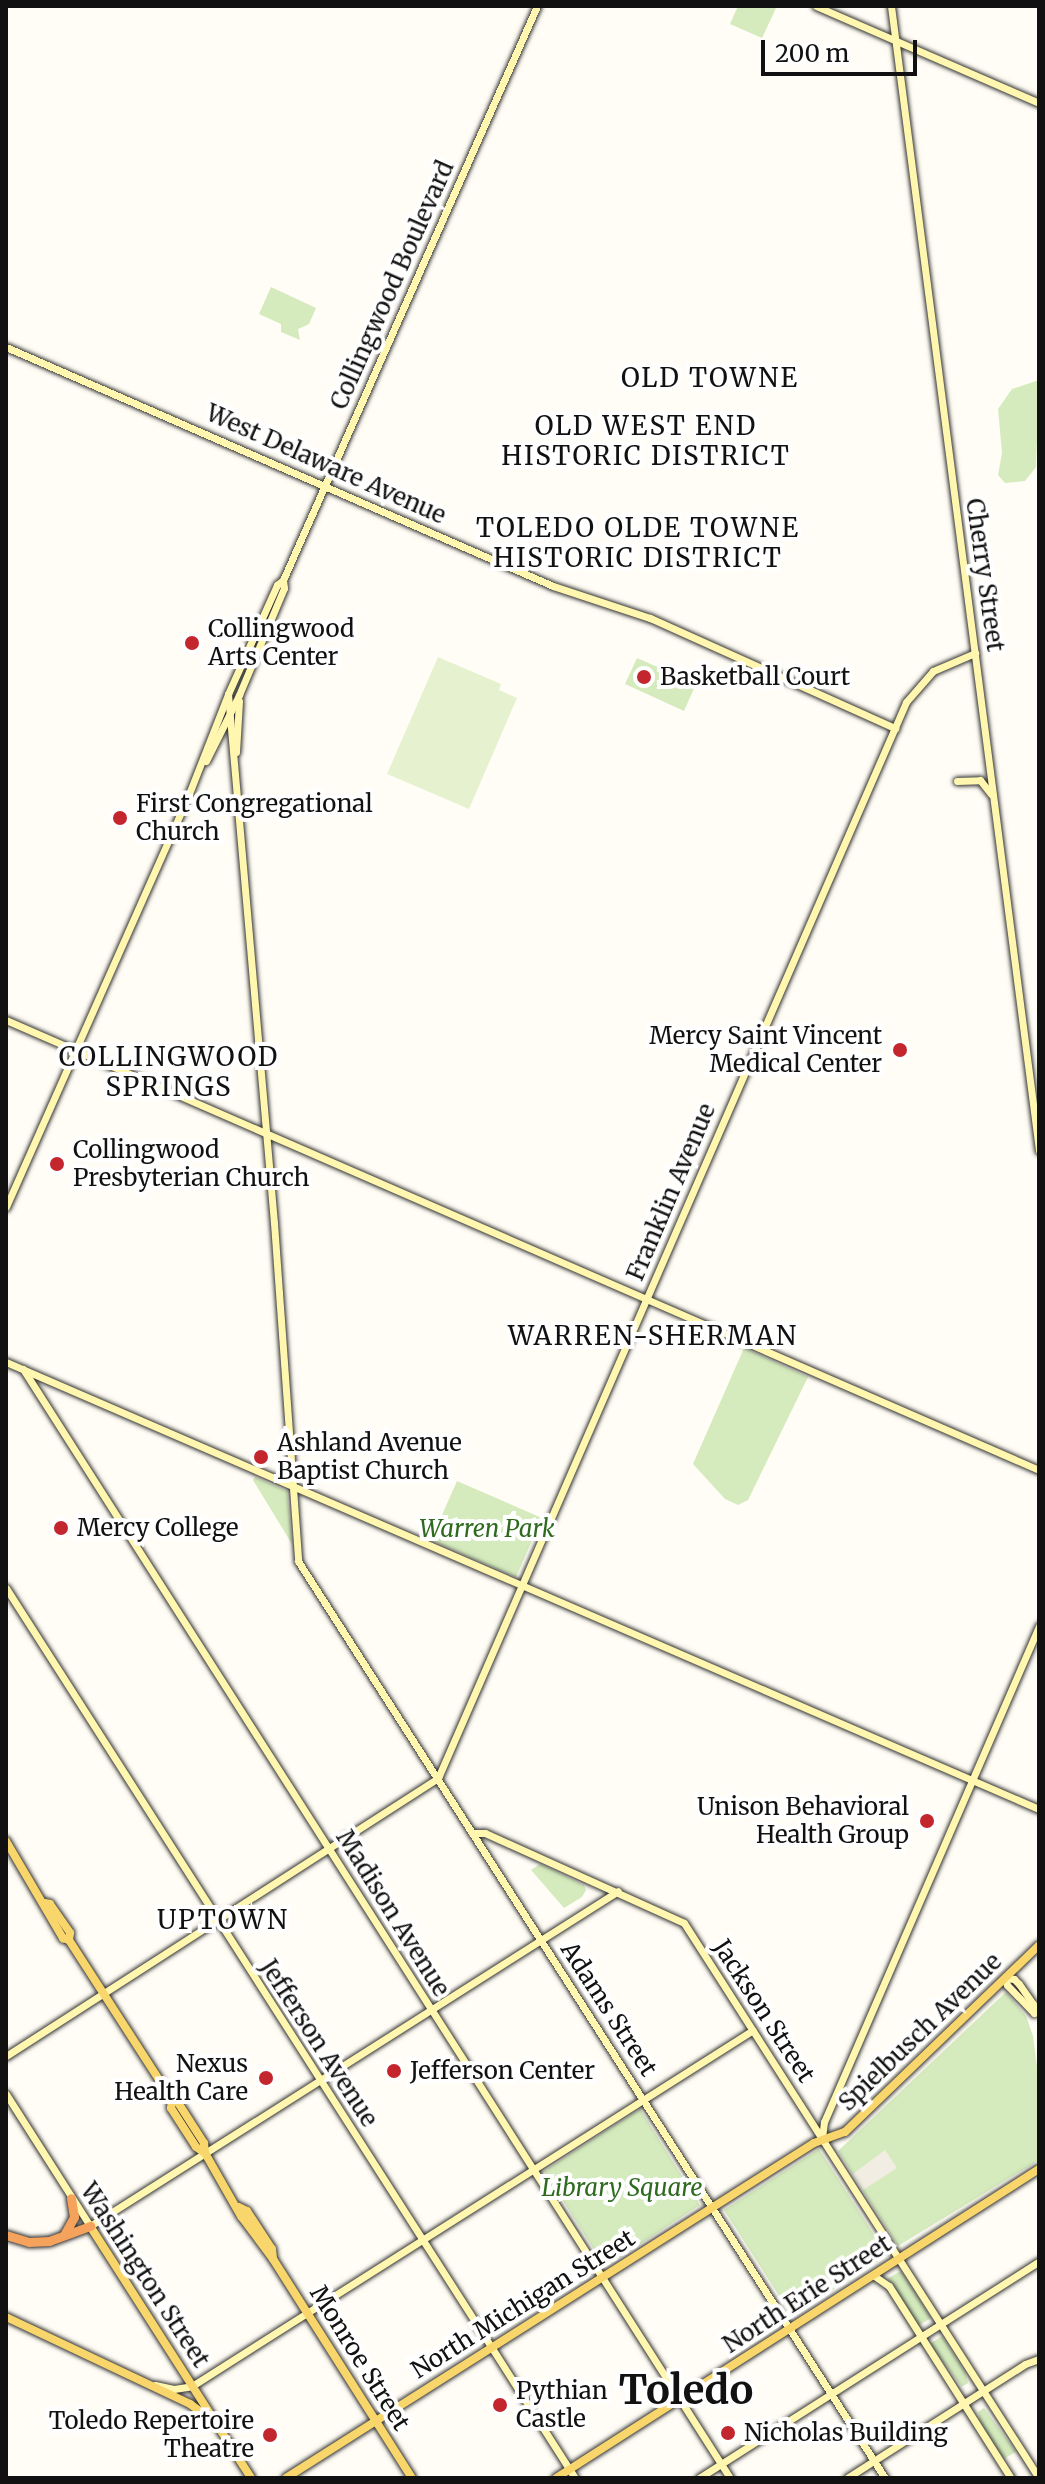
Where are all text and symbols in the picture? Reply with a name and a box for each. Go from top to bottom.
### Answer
scale bar [765,24,921,74]
text: 200 m [775,38,849,69]
street label: Collingwood Boulevard [324,156,460,414]
district label: OLD TOWNE [621,362,799,394]
street label: West Delaware Avenue [202,398,450,530]
district label: OLD WEST END HISTORIC DISTRICT [501,410,791,472]
street label: Cherry Street [960,497,1010,653]
district label: TOLEDO OLDE TOWNE HISTORIC DISTRICT [476,512,800,574]
place label: Collingwood Arts Center [208,615,355,671]
marker: Collingwood Arts Center [183,634,201,652]
place label: Basketball Court [660,663,850,691]
marker: Basketball Court [635,668,653,686]
place label: First Congregational Church [136,790,373,846]
marker: First Congregational Church [111,809,129,827]
place label: Mercy Saint Vincent Medical Center [649,1022,882,1078]
marker: Mercy Saint Vincent Medical Center [889,1039,911,1061]
district label: COLLINGWOOD SPRINGS [59,1041,279,1102]
street label: Franklin Avenue [621,1099,721,1285]
place label: Collingwood Presbyterian Church [73,1136,309,1192]
marker: Collingwood Presbyterian Church [48,1155,66,1173]
district label: WARREN-SHERMAN [508,1320,798,1352]
place label: Ashland Avenue Baptist Church [277,1429,462,1485]
marker: Ashland Avenue Baptist Church [252,1448,270,1466]
place label: Mercy College [77,1514,239,1542]
park label: Warren Park [419,1515,555,1543]
marker: Mercy College [52,1519,70,1537]
place label: Unison Behavioral Health Group [697,1793,909,1849]
marker: Unison Behavioral Health Group [916,1810,938,1832]
street label: Madison Avenue [330,1825,456,2001]
district label: UPTOWN [157,1904,289,1936]
street label: Jackson Street [707,1934,821,2088]
street label: Adams Street [555,1936,663,2082]
street label: Spielbusch Avenue [833,1947,1007,2117]
street label: Jefferson Avenue [254,1954,384,2132]
place label: Nexus Health Care [114,2050,248,2106]
place label: Jefferson Center [410,2057,595,2085]
marker: Jefferson Center [385,2062,403,2080]
marker: Nexus Health Care [255,2067,277,2089]
park label: Library Square [541,2174,703,2202]
street label: Washington Street [75,2177,215,2373]
street label: North Michigan Street [406,2223,640,2385]
street label: North Erie Street [718,2229,896,2359]
street label: Monroe Street [304,2280,416,2436]
district label: Toledo [619,2366,753,2414]
place label: Pythian Castle [516,2377,608,2433]
marker: Pythian Castle [491,2396,509,2414]
place label: Toledo Repertoire Theatre [49,2407,254,2463]
place label: Nicholas Building [744,2419,948,2447]
marker: Nicholas Building [719,2424,737,2442]
marker: Toledo Repertoire Theatre [261,2426,279,2444]

